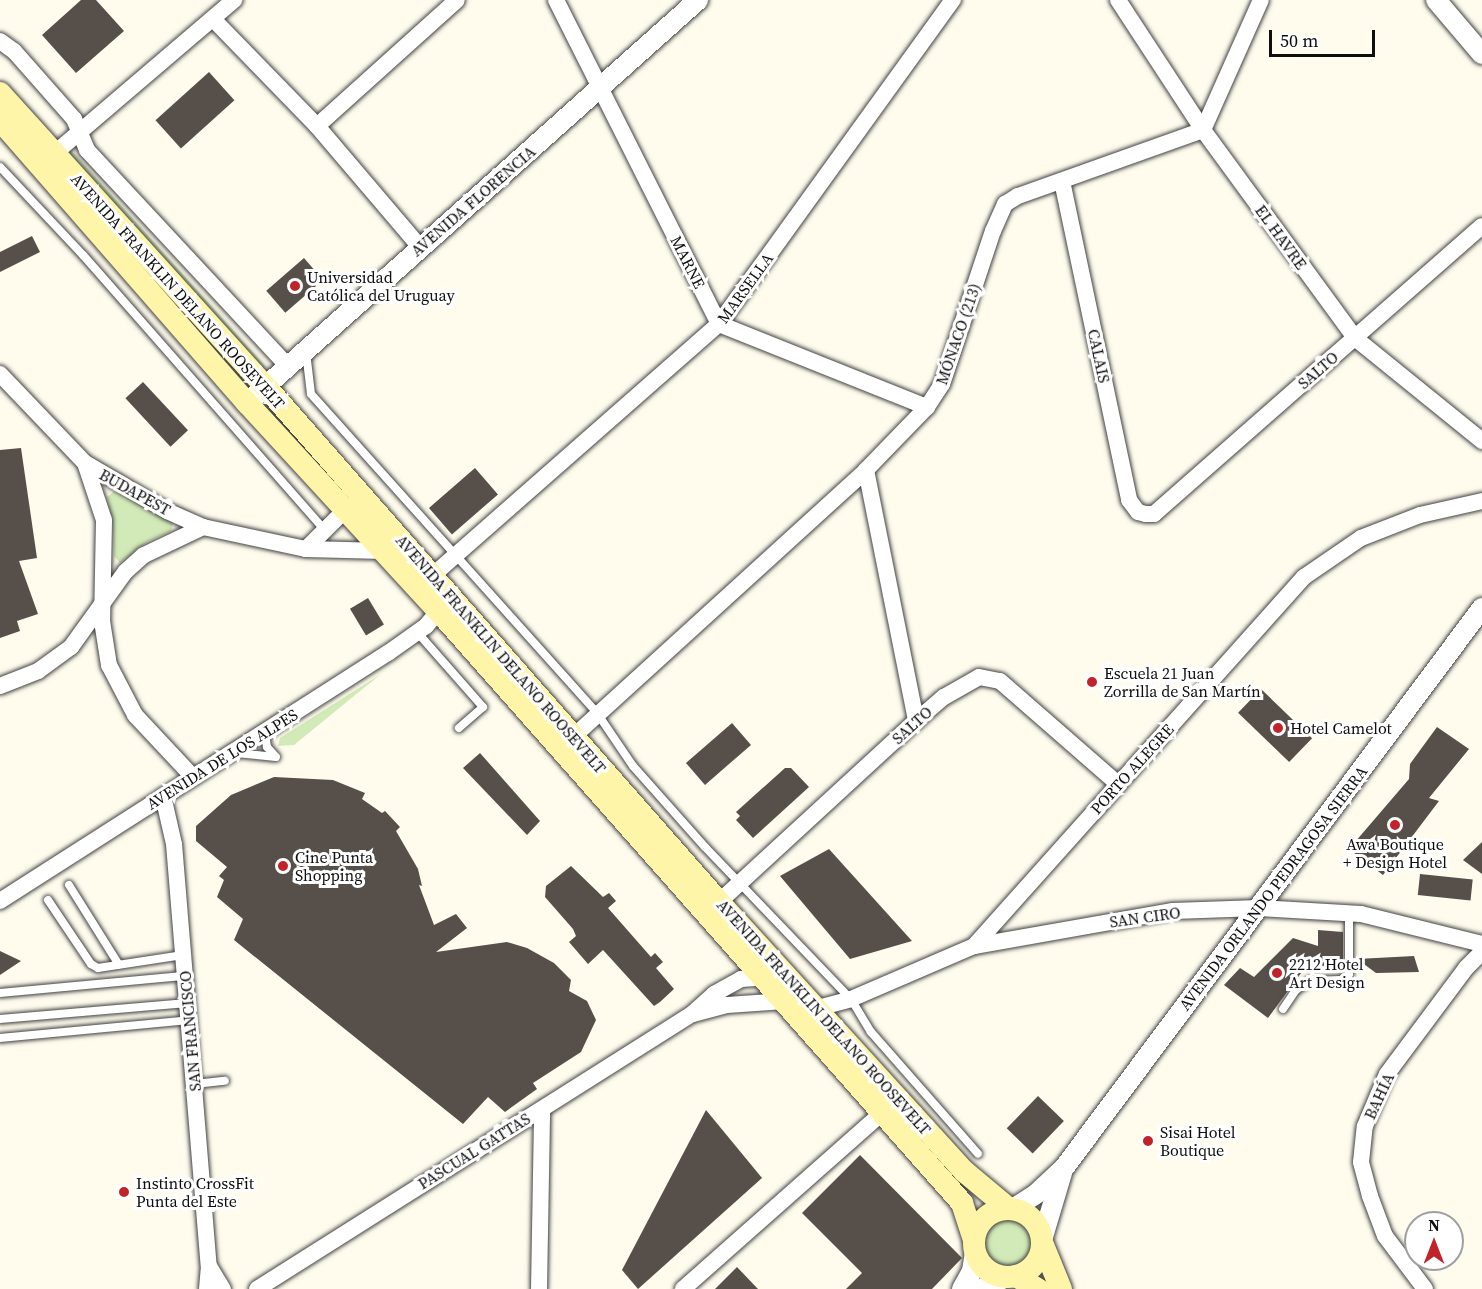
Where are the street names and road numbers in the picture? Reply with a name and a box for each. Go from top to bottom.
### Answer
street label: AVENIDA FLORENCIA [407,142,539,260]
street label: AVENIDA FRANKLIN DELANO ROOSEVELT [67,169,289,413]
street label: EL HAVRE [1251,201,1311,273]
street label: MARNE [667,232,709,292]
street label: MARSELLA [713,249,777,327]
street label: MÓNACO (213) [932,281,984,387]
street label: CALAIS [1084,327,1114,385]
street label: SALTO [1294,347,1342,393]
street label: BUDAPEST [96,465,174,519]
street label: AVENIDA FRANKLIN DELANO ROOSEVELT [392,531,610,777]
street label: SALTO [888,702,936,748]
street label: AVENIDA DE LOS ALPES [143,705,301,813]
street label: PORTO ALEGRE [1086,720,1178,818]
street label: AVENIDA ORLANDO PEDRAGOSA SIERRA [1175,762,1371,1014]
street label: AVENIDA FRANKLIN DELANO ROOSEVELT [713,895,935,1139]
street label: SAN CIRO [1108,903,1182,931]
street label: SAN FRANCISCO [175,970,205,1092]
street label: BAHÍA [1360,1070,1398,1122]
street label: PASCUAL GATTAS [414,1109,534,1193]

